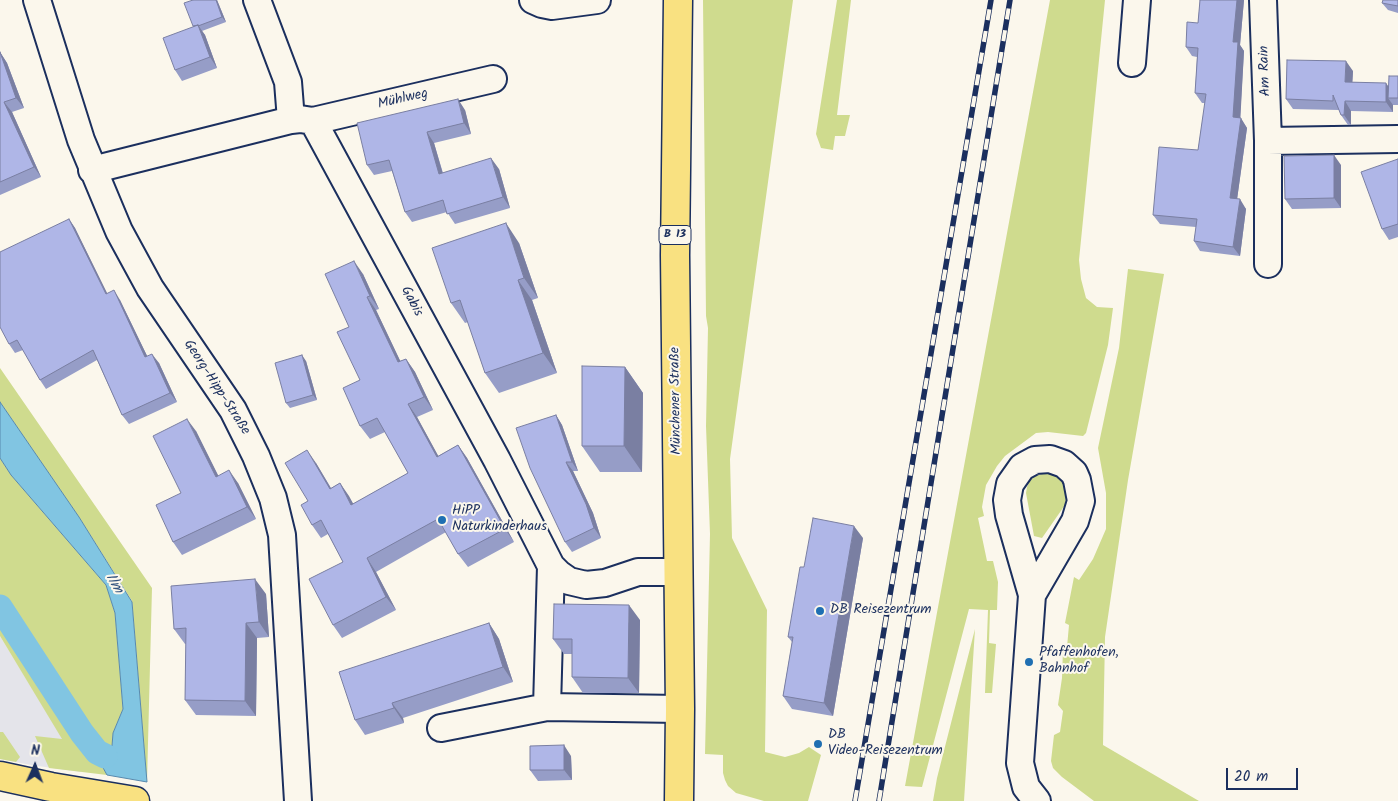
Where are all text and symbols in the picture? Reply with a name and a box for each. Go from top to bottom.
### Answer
street label: Am Rain [1257,45,1275,97]
street label: Mühlweg [376,86,430,114]
road number: B 13 [659,226,691,244]
street label: Gabis [396,284,426,320]
street label: Georg-Hipp-Straße [179,337,253,439]
street label: Münchener Straße [668,347,686,455]
place label: HiPP Naturkinderhaus [452,504,547,536]
marker: HiPP Naturkinderhaus [436,514,448,526]
water label: Ilm [100,571,126,597]
place label: DB Reisezentrum [830,603,931,619]
marker: DB Reisezentrum [814,605,826,617]
place label: Pfaffenhofen, Bahnhof [1039,646,1119,679]
marker: Pfaffenhofen, Bahnhof [1023,656,1035,668]
place label: DB Video-Reisezentrum [828,728,943,760]
marker: DB Video-Reisezentrum [812,738,824,750]
text: N [31,740,40,762]
north arrow [10,741,60,791]
scale bar [1228,758,1300,790]
text: 20 m [1234,765,1268,789]

